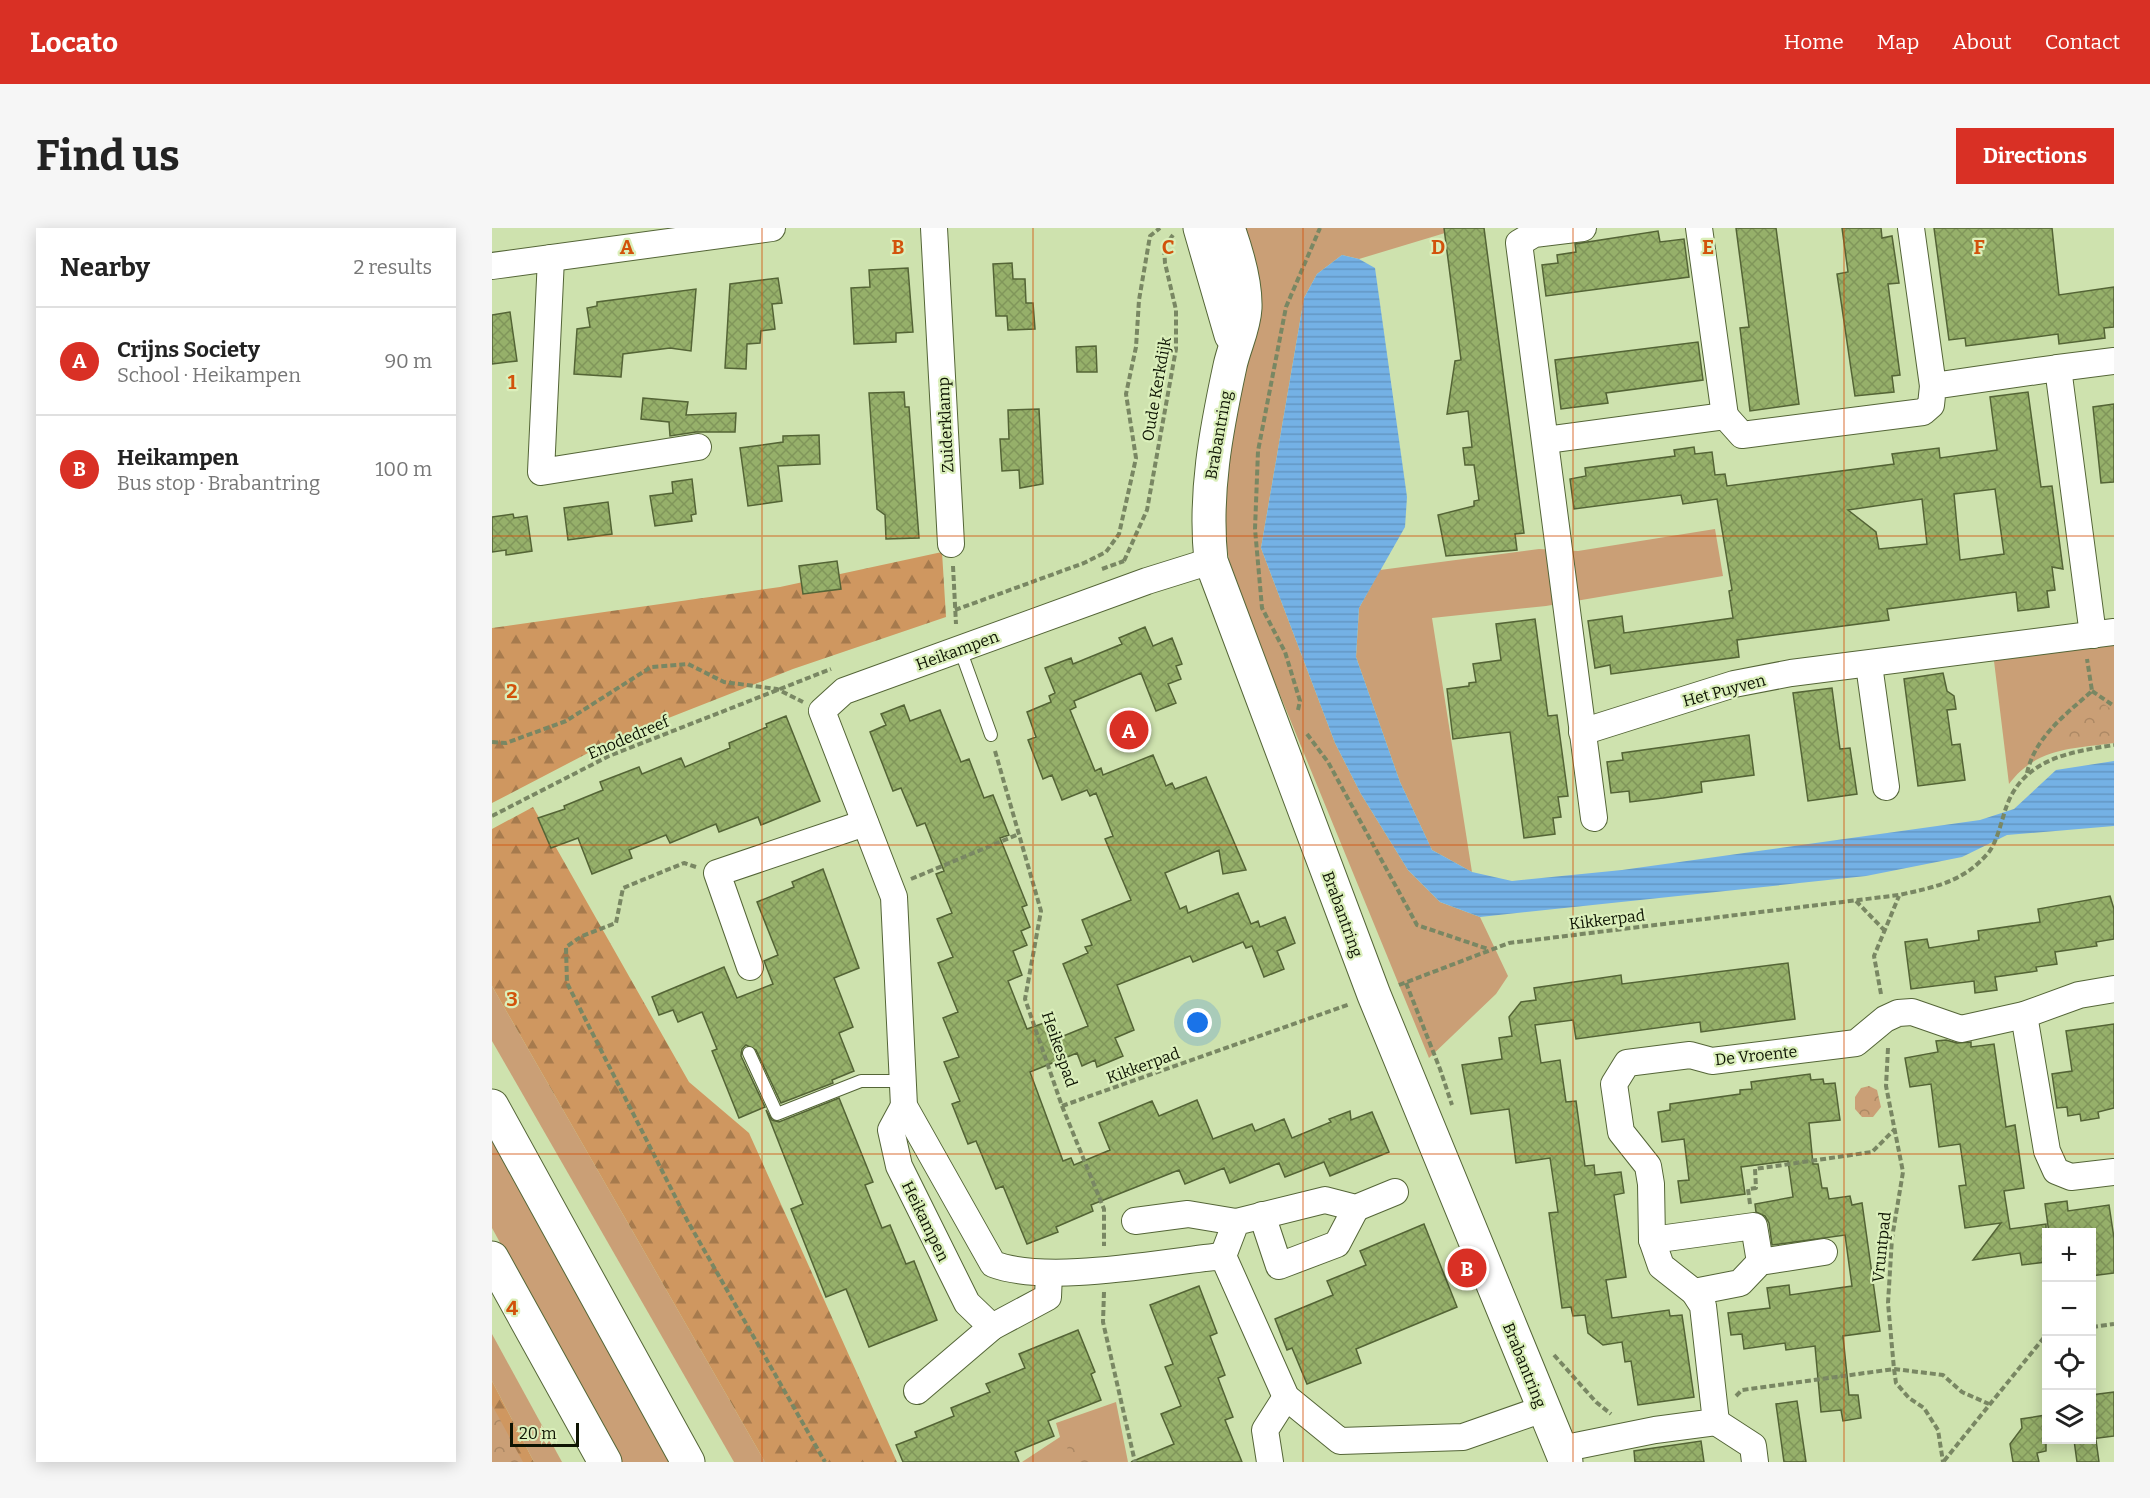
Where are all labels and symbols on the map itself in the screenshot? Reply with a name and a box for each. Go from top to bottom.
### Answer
text: A [620,235,635,259]
text: B [892,235,905,259]
text: C [1162,235,1174,259]
text: D [1431,235,1445,259]
text: E [1702,235,1714,259]
text: F [1973,235,1985,259]
street label: Oude Kerkdijk [1138,335,1175,443]
text: 1 [508,370,517,394]
street label: Zuiderklamp [934,377,957,473]
street label: Brabantring [1201,389,1236,481]
street label: Heikampen [913,627,1001,674]
street label: Het Puyven [1681,670,1768,711]
text: 2 [506,679,518,703]
pin: A [1110,708,1148,752]
street label: Enodedreef [585,711,673,763]
street label: Brabantring [1318,869,1367,960]
street label: Kikkerpad [1568,905,1647,934]
text: 3 [506,987,518,1011]
your location [1183,1008,1212,1037]
street label: Heikespad [1038,1009,1081,1090]
street label: De Vroente [1714,1042,1798,1069]
street label: Kikkerpad [1104,1043,1183,1087]
street label: Heikampen [898,1178,953,1265]
street label: Vruntpad [1868,1210,1895,1283]
pin: B [1448,1246,1486,1290]
text: 4 [506,1296,518,1320]
street label: Brabantring [1499,1320,1550,1410]
scale bar [510,1420,579,1448]

